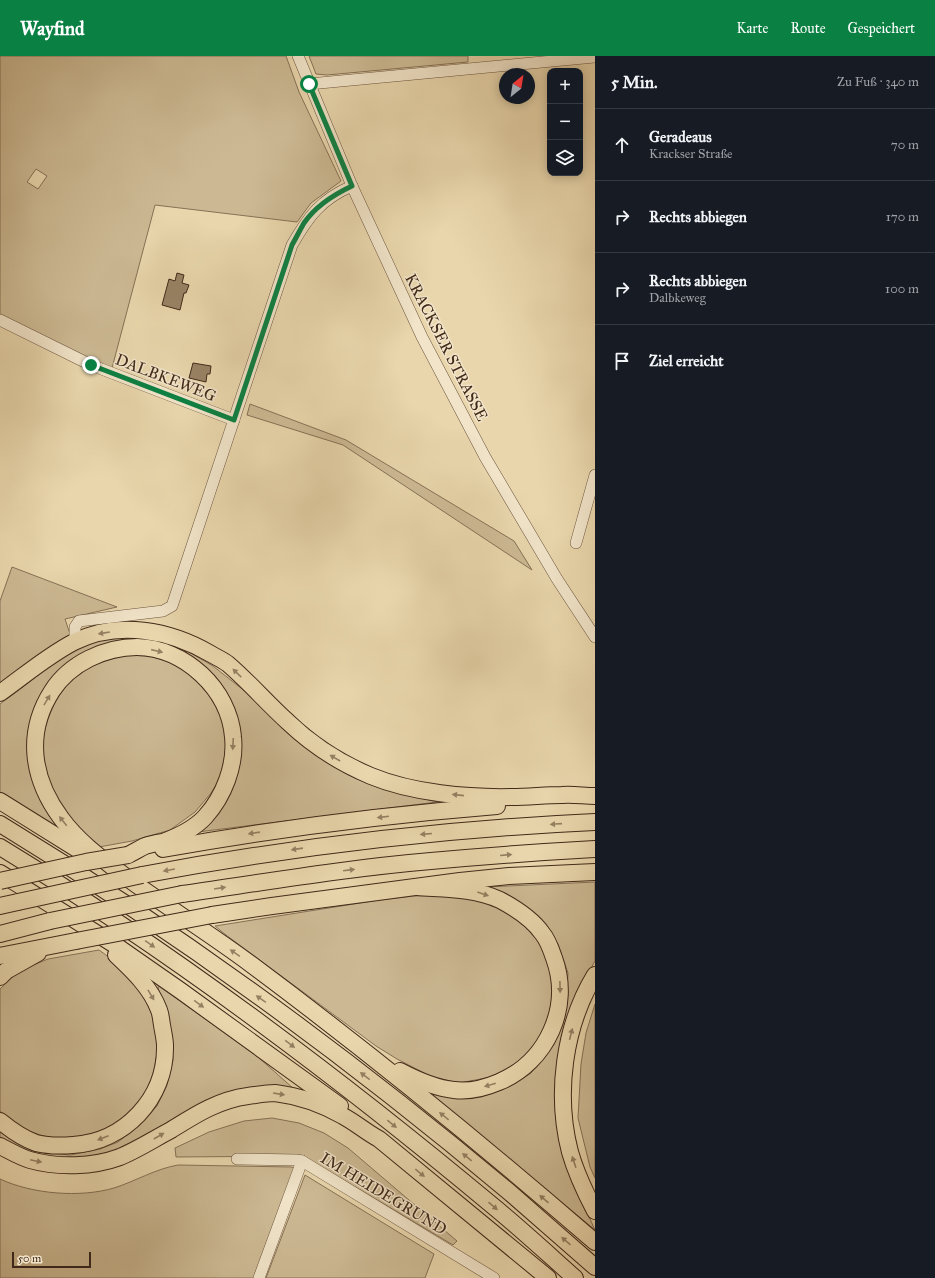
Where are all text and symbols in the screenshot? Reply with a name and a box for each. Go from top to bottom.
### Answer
text: Wayfind [20,17,85,40]
text: Karte [736,20,768,37]
text: Route [790,20,826,37]
text: Gespeichert [848,20,915,37]
north arrow [499,68,535,104]
map controls [547,68,583,176]
button: + [547,68,583,104]
text: 5 Min. [611,72,658,93]
text: Zu Fuß · 340 m [837,74,919,90]
route start [300,75,318,93]
button: − [547,104,583,140]
text: Geradeaus [649,128,712,146]
icon: ahead [611,134,633,156]
text: 70 m [891,137,919,153]
button: layers [547,140,583,176]
text: Krackser Straße [649,146,733,162]
icon: right [611,206,633,228]
text: Rechts abbiegen [649,208,747,226]
text: 170 m [886,209,919,225]
street label: KRACKSER STRASSE [401,270,492,424]
text: Rechts abbiegen [649,272,747,290]
icon: right [611,278,633,300]
text: 100 m [885,281,919,297]
text: Dalbkeweg [649,290,706,306]
street label: DALBKEWEG [113,350,219,405]
icon: arrive [611,350,633,372]
text: Ziel erreicht [649,352,724,370]
route end [82,356,100,374]
one-way arrow [98,630,110,636]
one-way arrow [151,648,163,654]
one-way arrow [232,668,242,678]
one-way arrow [44,694,51,706]
one-way arrow [229,738,236,750]
one-way arrow [329,755,341,762]
one-way arrow [452,791,464,798]
one-way arrow [377,814,389,820]
one-way arrow [59,815,68,826]
one-way arrow [550,820,562,827]
one-way arrow [248,830,260,836]
one-way arrow [420,830,432,837]
one-way arrow [291,846,303,852]
one-way arrow [500,851,512,858]
one-way arrow [163,867,175,873]
one-way arrow [343,867,355,873]
one-way arrow [214,885,226,891]
one-way arrow [477,892,489,898]
one-way arrow [145,940,155,948]
one-way arrow [230,949,240,957]
one-way arrow [557,981,563,994]
one-way arrow [147,990,155,1000]
one-way arrow [255,995,266,1003]
one-way arrow [194,999,204,1007]
one-way arrow [568,1028,574,1040]
one-way arrow [284,1040,295,1049]
one-way arrow [360,1072,370,1080]
one-way arrow [483,1082,495,1088]
one-way arrow [273,1091,286,1097]
one-way arrow [439,1111,450,1120]
one-way arrow [387,1120,398,1129]
one-way arrow [153,1133,165,1140]
one-way arrow [97,1136,109,1142]
street label: IM HEIDEGRUND [317,1148,450,1239]
one-way arrow [461,1153,472,1162]
one-way arrow [570,1156,576,1168]
one-way arrow [30,1158,42,1164]
one-way arrow [415,1168,425,1177]
one-way arrow [539,1194,550,1203]
one-way arrow [488,1202,499,1211]
one-way arrow [560,1237,571,1246]
scale bar [12,1250,91,1269]
text: 50 m [18,1252,41,1265]

